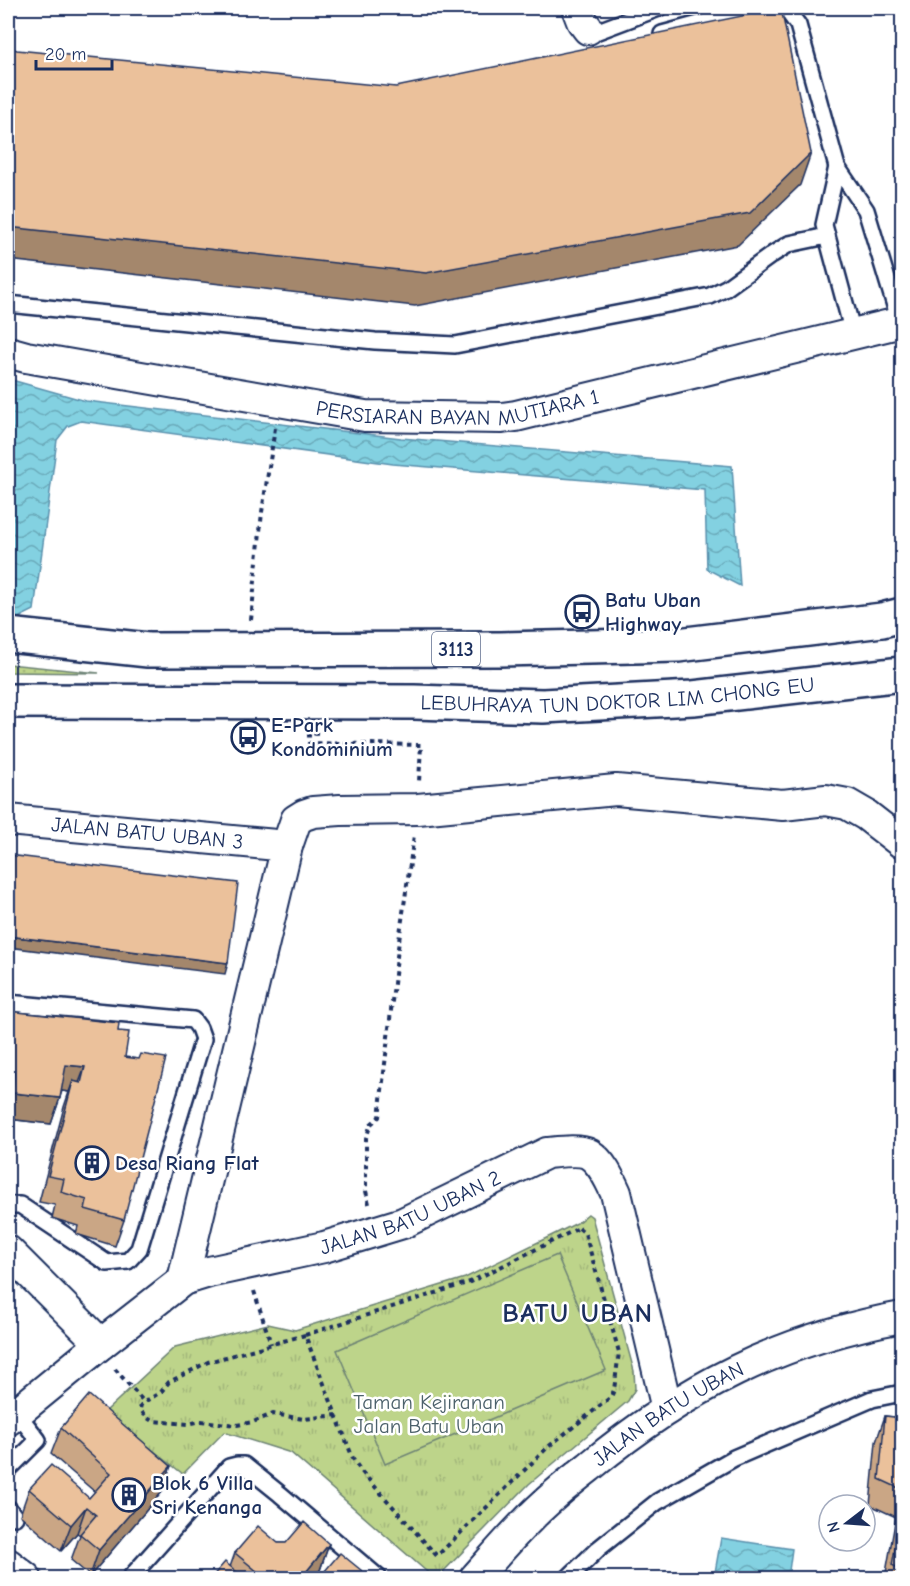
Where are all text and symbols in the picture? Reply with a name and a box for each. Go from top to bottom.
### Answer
scale bar [36,33,112,71]
text: 20 m [45,44,86,65]
street label: PERSIARAN BAYAN MUTIARA 1 [314,384,601,431]
place label: Batu Uban Highway [605,588,701,636]
bus stop icon: Batu Uban Highway [564,594,600,630]
road number: 3113 [432,632,480,666]
street label: LEBUHRAYA TUN DOKTOR LIM CHONG EU [420,672,816,718]
place label: E-Park Kondominium [271,713,393,761]
bus stop icon: E-Park Kondominium [230,719,266,755]
street label: JALAN BATU UBAN 3 [50,812,244,854]
building icon: Desa Riang Flat [74,1145,110,1181]
place label: Desa Riang Flat [115,1151,260,1175]
street label: JALAN BATU UBAN 2 [317,1165,504,1260]
district label: BATU UBAN [502,1298,654,1329]
street label: JALAN BATU UBAN [588,1357,747,1471]
park label: Taman Kejiranan Jalan Batu Uban [353,1390,505,1438]
place label: Blok 6 Villa Sri Kenanga [152,1471,262,1519]
building icon: Blok 6 Villa Sri Kenanga [111,1477,147,1513]
north arrow [817,1493,877,1553]
text: N [823,1519,844,1535]

